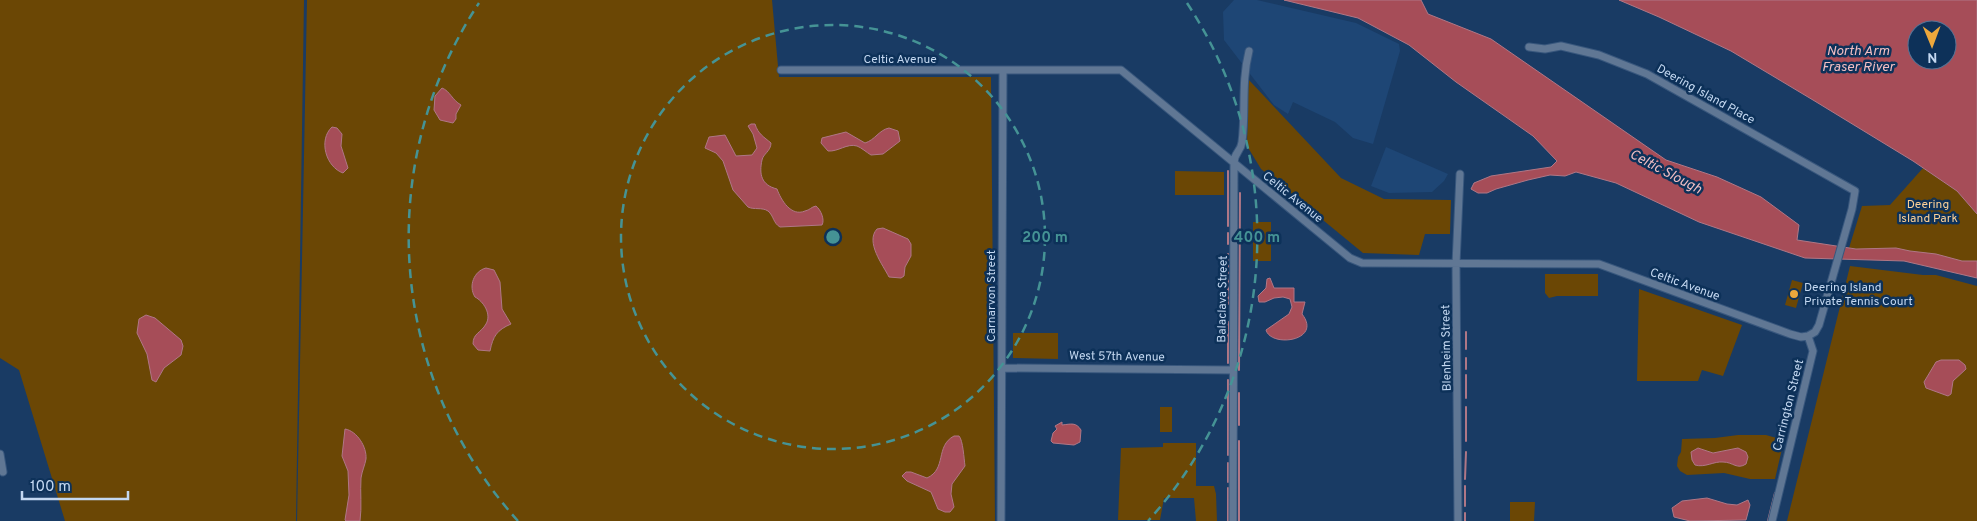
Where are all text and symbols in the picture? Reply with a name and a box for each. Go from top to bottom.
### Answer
north arrow [1907,20,1957,70]
water label: North Arm Fraser River [1822,43,1896,76]
text: N [1927,48,1937,65]
street label: Celtic Avenue [863,52,937,68]
street label: Deering Island Place [1653,61,1758,129]
water label: Celtic Slough [1626,146,1705,199]
street label: Celtic Avenue [1259,169,1326,227]
park label: Deering Island Park [1898,197,1958,227]
centre of rings [824,228,842,246]
text: 200 m [1022,229,1068,248]
text: 400 m [1234,229,1280,248]
street label: Carnarvon Street [984,250,1000,342]
street label: Balaclava Street [1214,255,1232,343]
street label: Celtic Avenue [1648,265,1722,305]
place label: Deering Island Private Tennis Court [1804,280,1913,310]
marker: Deering Island Private Tennis Court [1788,288,1800,300]
street label: Blenheim Street [1438,304,1456,392]
street label: West 57th Avenue [1069,348,1165,366]
street label: Carrington Street [1770,358,1808,453]
scale bar [22,468,129,500]
text: 100 m [30,478,71,497]

